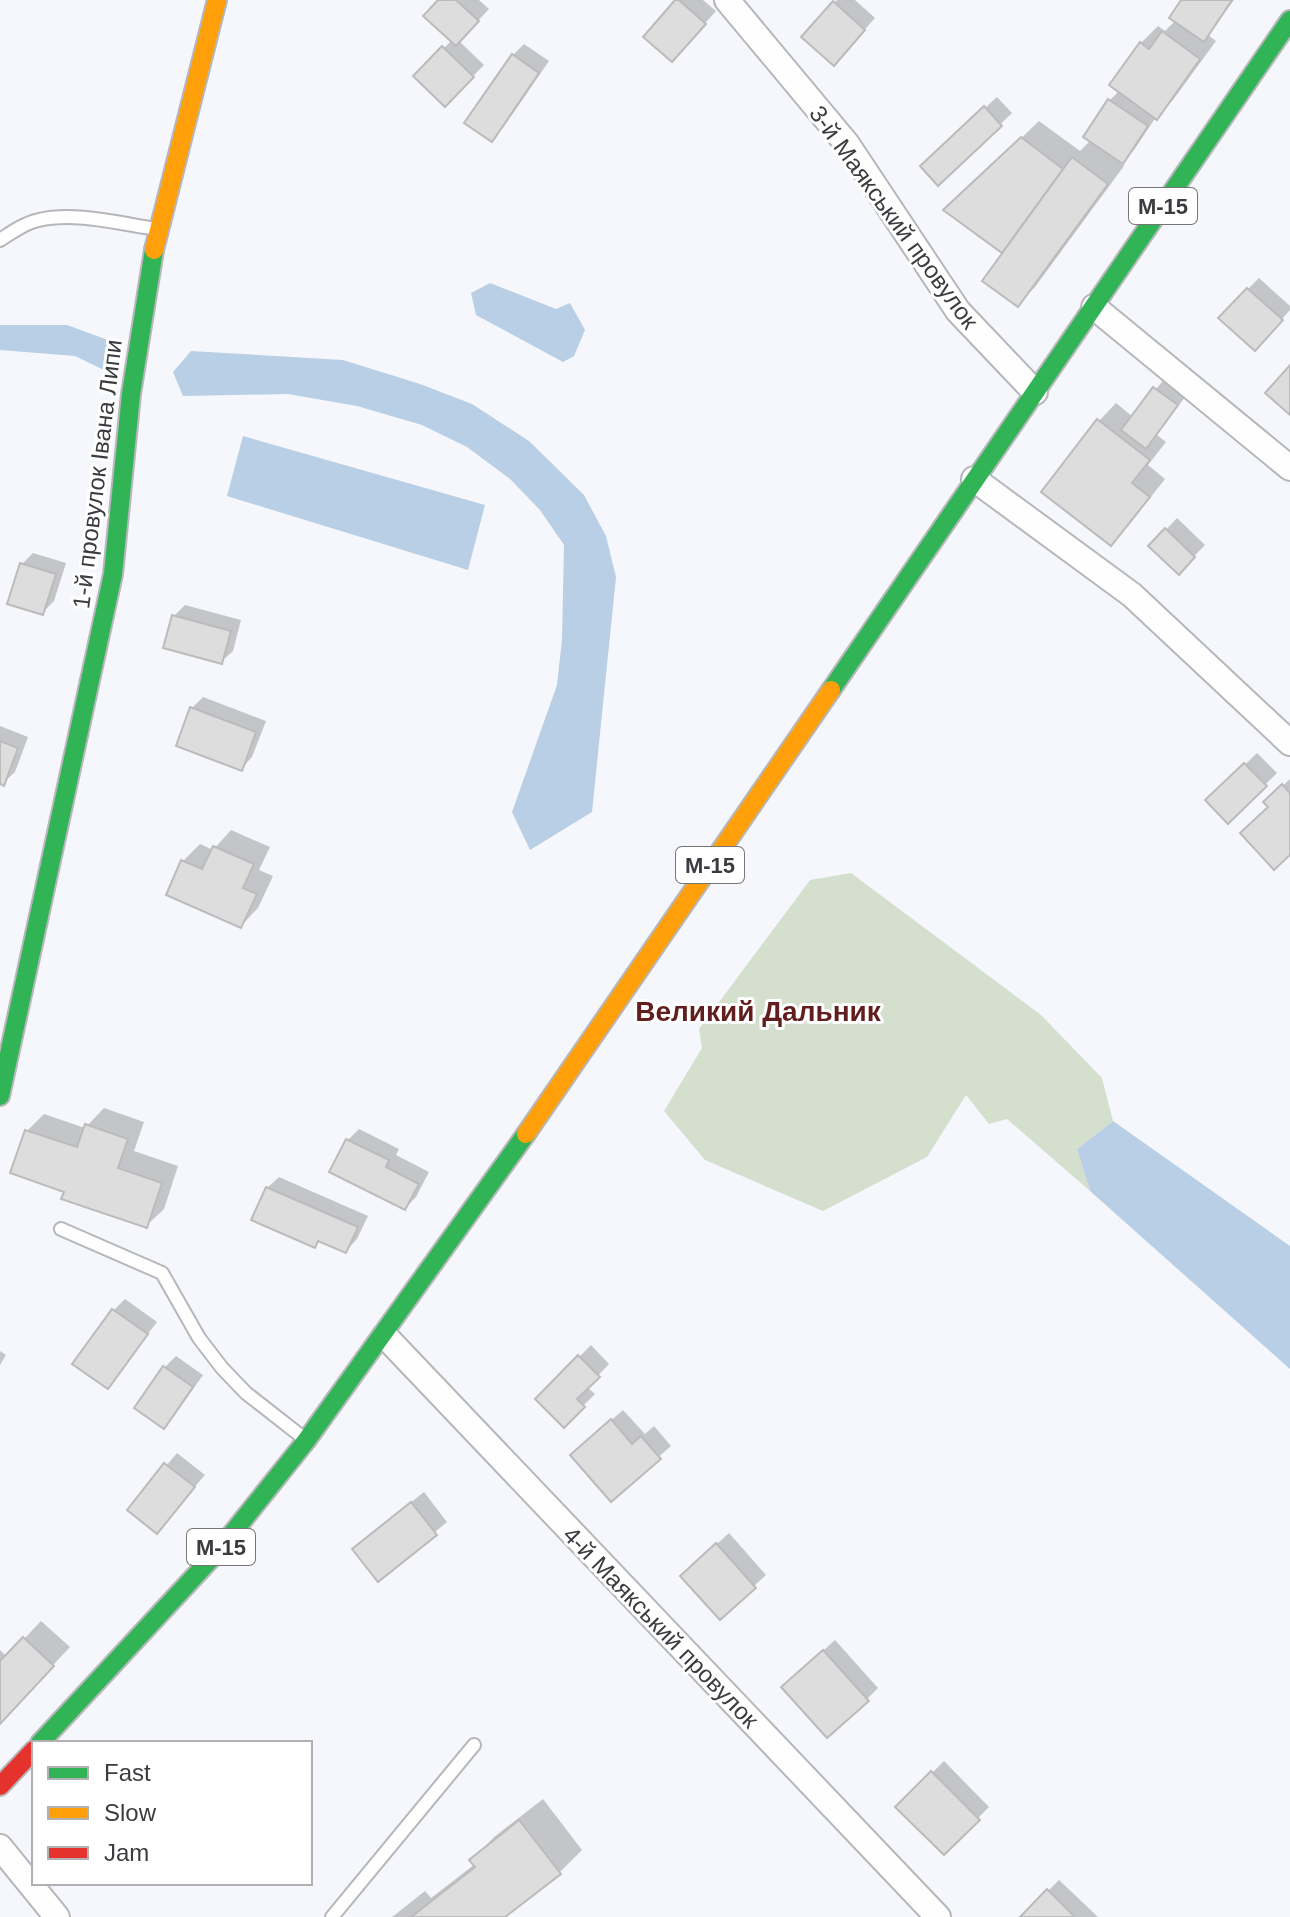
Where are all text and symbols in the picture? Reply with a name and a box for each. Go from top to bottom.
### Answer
street label: 3-й Маякський провулок [804,100,984,334]
road number: М-15 [1129,188,1197,224]
street label: 1-й провулок Івана Липи [67,338,127,610]
road number: М-15 [676,847,744,883]
district label: Великий Дальник [635,996,882,1027]
street label: 4-й Маякський провулок [558,1521,764,1733]
road number: М-15 [187,1529,255,1565]
legend [32,1741,312,1885]
text: Fast [104,1759,151,1786]
text: Slow [104,1799,157,1826]
text: Jam [104,1839,149,1866]

